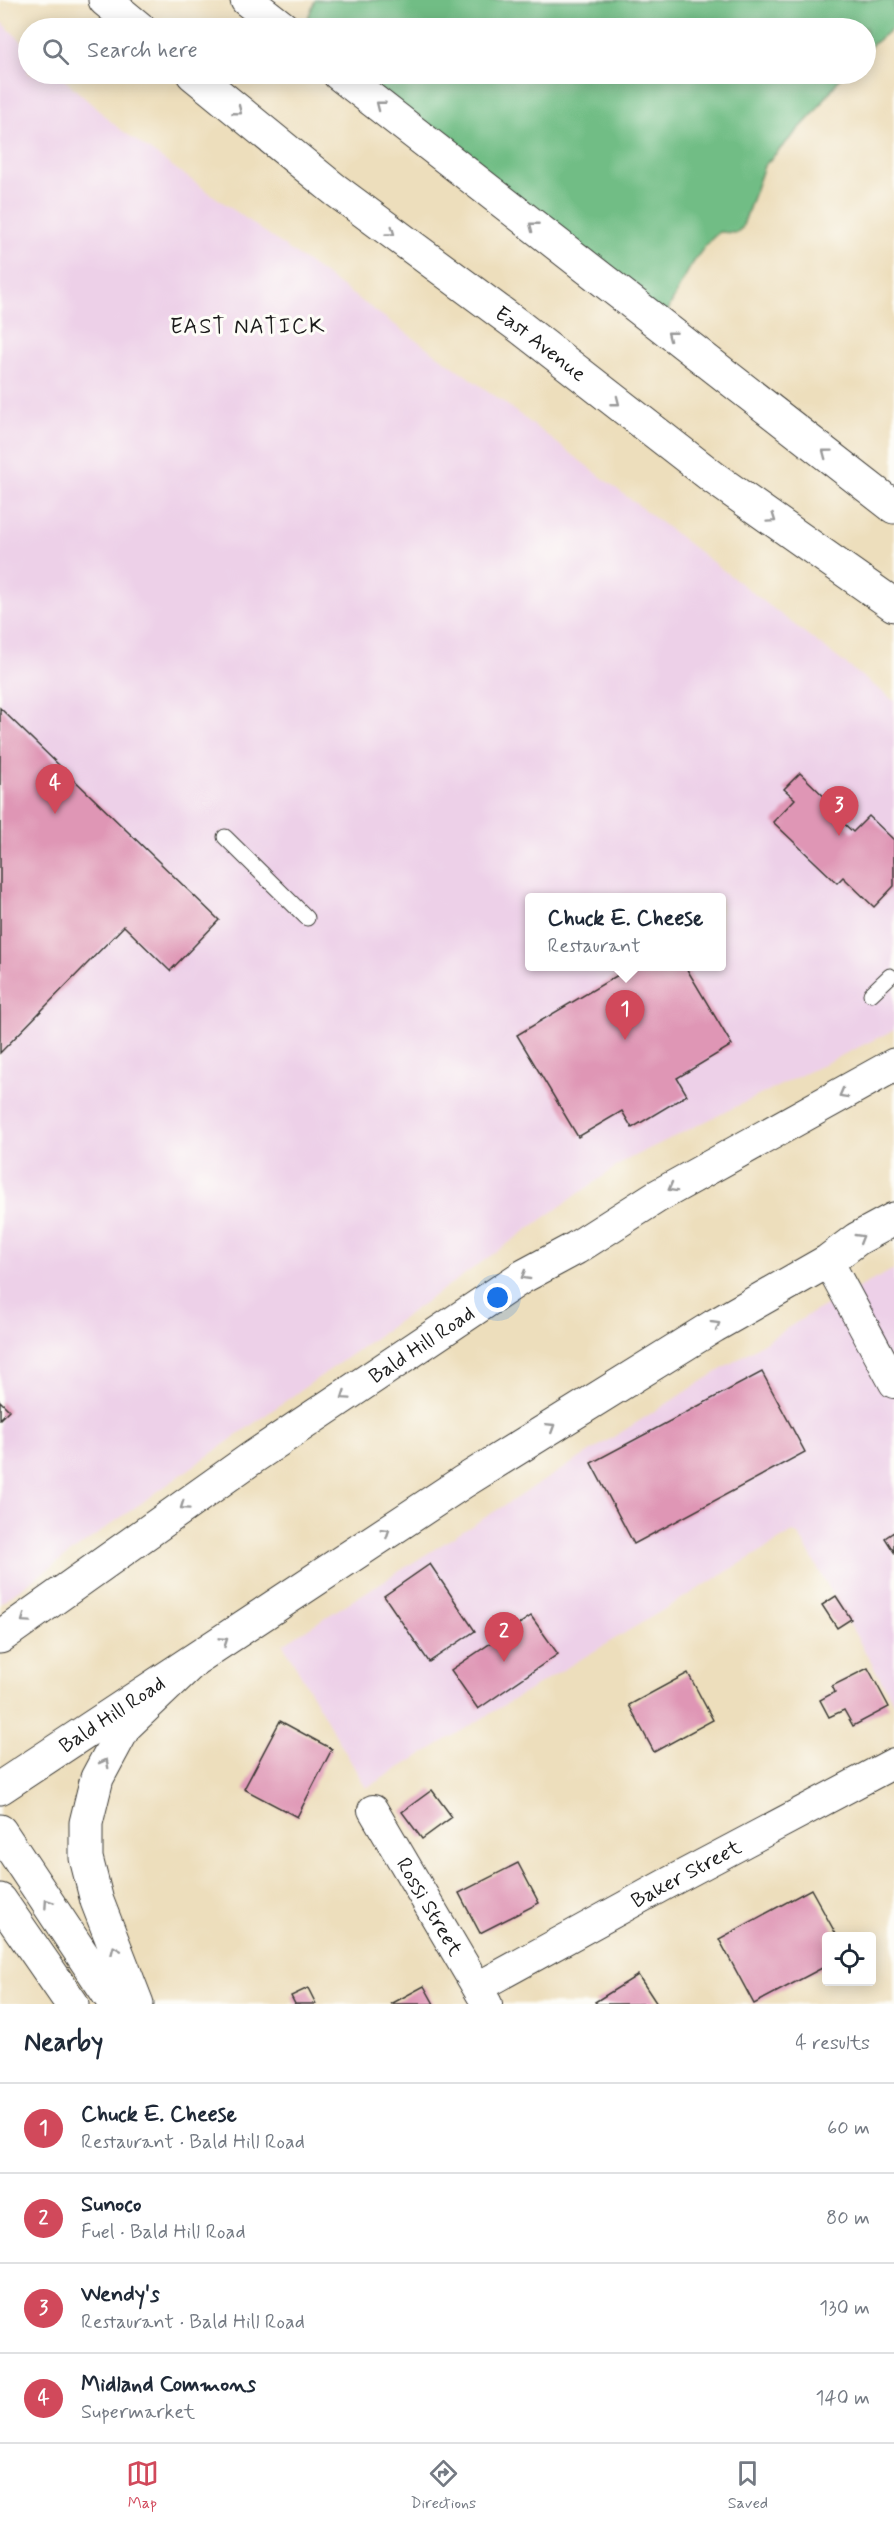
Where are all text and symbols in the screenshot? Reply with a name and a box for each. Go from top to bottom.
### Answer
search box [18,18,876,84]
icon: search [39,35,72,68]
text: Search here [87,37,198,65]
one-way arrow [375,102,386,113]
one-way arrow [231,103,242,114]
one-way arrow [528,223,539,234]
one-way arrow [384,224,395,235]
street label: East Avenue [489,300,592,388]
district label: EAST NATICK [170,313,326,341]
one-way arrow [667,331,678,342]
one-way arrow [610,394,621,405]
one-way arrow [822,449,833,460]
one-way arrow [765,512,776,523]
pin: 4 [36,764,74,814]
pin: 3 [820,786,858,836]
popup [525,893,726,971]
text: Chuck E. Cheese [548,905,703,933]
text: Restaurant [548,933,641,960]
pin: 1 [606,990,644,1040]
one-way arrow [839,1087,849,1098]
one-way arrow [668,1181,678,1192]
one-way arrow [854,1234,864,1245]
one-way arrow [521,1269,531,1281]
your location [483,1283,512,1312]
street label: Bald Hill Road [364,1300,480,1391]
one-way arrow [710,1320,720,1332]
one-way arrow [341,1389,352,1400]
one-way arrow [545,1423,555,1435]
one-way arrow [180,1499,191,1510]
one-way arrow [380,1528,391,1539]
one-way arrow [21,1612,32,1623]
pin: 2 [484,1612,524,1662]
one-way arrow [218,1637,229,1648]
street label: Bald Hill Road [54,1670,171,1760]
one-way arrow [98,1759,109,1769]
street label: Baker Street [626,1833,747,1915]
street label: Rossi Street [389,1853,469,1962]
one-way arrow [44,1899,55,1910]
map controls [822,1932,876,1986]
button: locate [822,1932,876,1986]
one-way arrow [110,1945,122,1956]
text: Nearby [24,2026,103,2060]
text: 4 results [795,2030,870,2057]
text: Chuck E. Cheese [81,2101,237,2129]
text: 1 [39,2115,48,2142]
text: 60 m [827,2115,870,2142]
text: Restaurant · Bald Hill Road [81,2129,305,2156]
text: Sunoco [81,2191,141,2219]
text: 2 [39,2205,48,2232]
text: 80 m [826,2205,870,2232]
text: Fuel · Bald Hill Road [81,2219,245,2246]
text: Wendy's [81,2281,160,2309]
text: 3 [39,2295,48,2322]
text: 130 m [819,2295,870,2322]
text: Restaurant · Bald Hill Road [81,2309,305,2336]
text: Midland Commons [81,2371,256,2399]
text: 4 [38,2385,49,2412]
text: 140 m [816,2385,870,2412]
text: Supermarket [81,2399,195,2426]
tab: Map [126,2457,159,2514]
tab: Directions [410,2457,476,2514]
tab: Saved [728,2457,768,2514]

